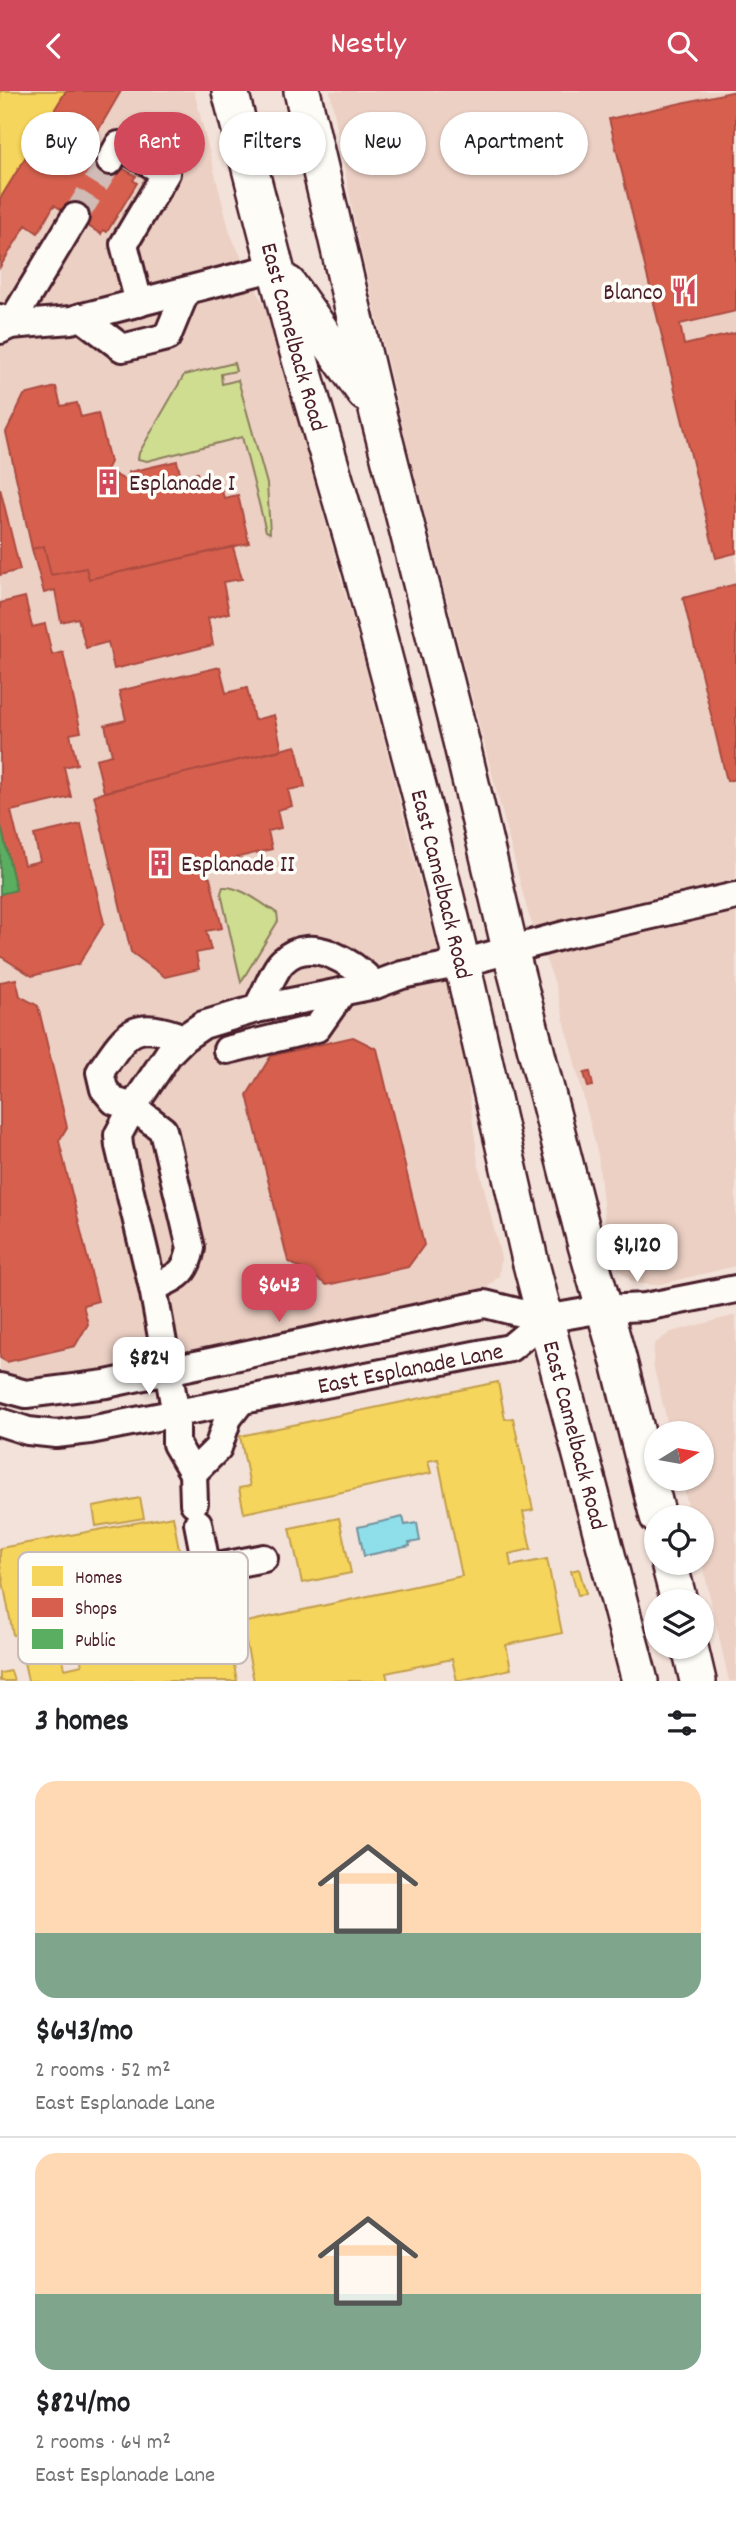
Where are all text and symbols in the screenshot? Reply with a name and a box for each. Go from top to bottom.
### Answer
text: Nestly [330,23,406,69]
icon: back [35,27,73,65]
icon: search [663,27,701,65]
chip: Buy [21,112,100,175]
chip: Rent [114,112,205,175]
chip: Filters [219,112,326,175]
chip: New [340,112,426,175]
chip: Apartment [440,112,588,175]
street label: East Camelback Road [250,239,334,436]
restaurant icon: Blanco [669,276,699,306]
place label: Blanco [603,277,663,311]
building icon: Esplanade I [93,467,123,497]
place label: Esplanade I [129,468,236,502]
street label: East Camelback Road [400,786,479,983]
building icon: Esplanade II [145,848,175,878]
place label: Esplanade II [181,849,295,883]
pin: $1,120 [580,1225,694,1284]
text: $1,120 [613,1230,661,1263]
pin: $643 [238,1265,320,1324]
text: $643 [258,1270,300,1303]
street label: East Esplanade Lane [315,1336,506,1405]
pin: $824 [108,1337,190,1397]
street label: East Camelback Road [532,1338,614,1534]
text: $824 [129,1343,169,1376]
north arrow [644,1421,714,1491]
map controls [644,1421,714,1659]
button: locate [644,1505,714,1575]
legend [18,1552,248,1664]
text: Homes [75,1566,123,1593]
button: layers [644,1589,714,1659]
text: Shops [75,1597,117,1624]
text: Public [75,1629,116,1656]
text: 3 homes [35,1702,129,1745]
icon: filters [663,1704,701,1742]
icon: home [305,1826,431,1952]
text: $643/mo [35,2012,133,2055]
text: 2 rooms · 52 m² [35,2055,171,2088]
text: East Esplanade Lane [35,2088,215,2121]
icon: home [305,2198,431,2324]
text: $824/mo [35,2384,130,2427]
text: 2 rooms · 64 m² [35,2427,171,2460]
text: East Esplanade Lane [35,2460,215,2493]

